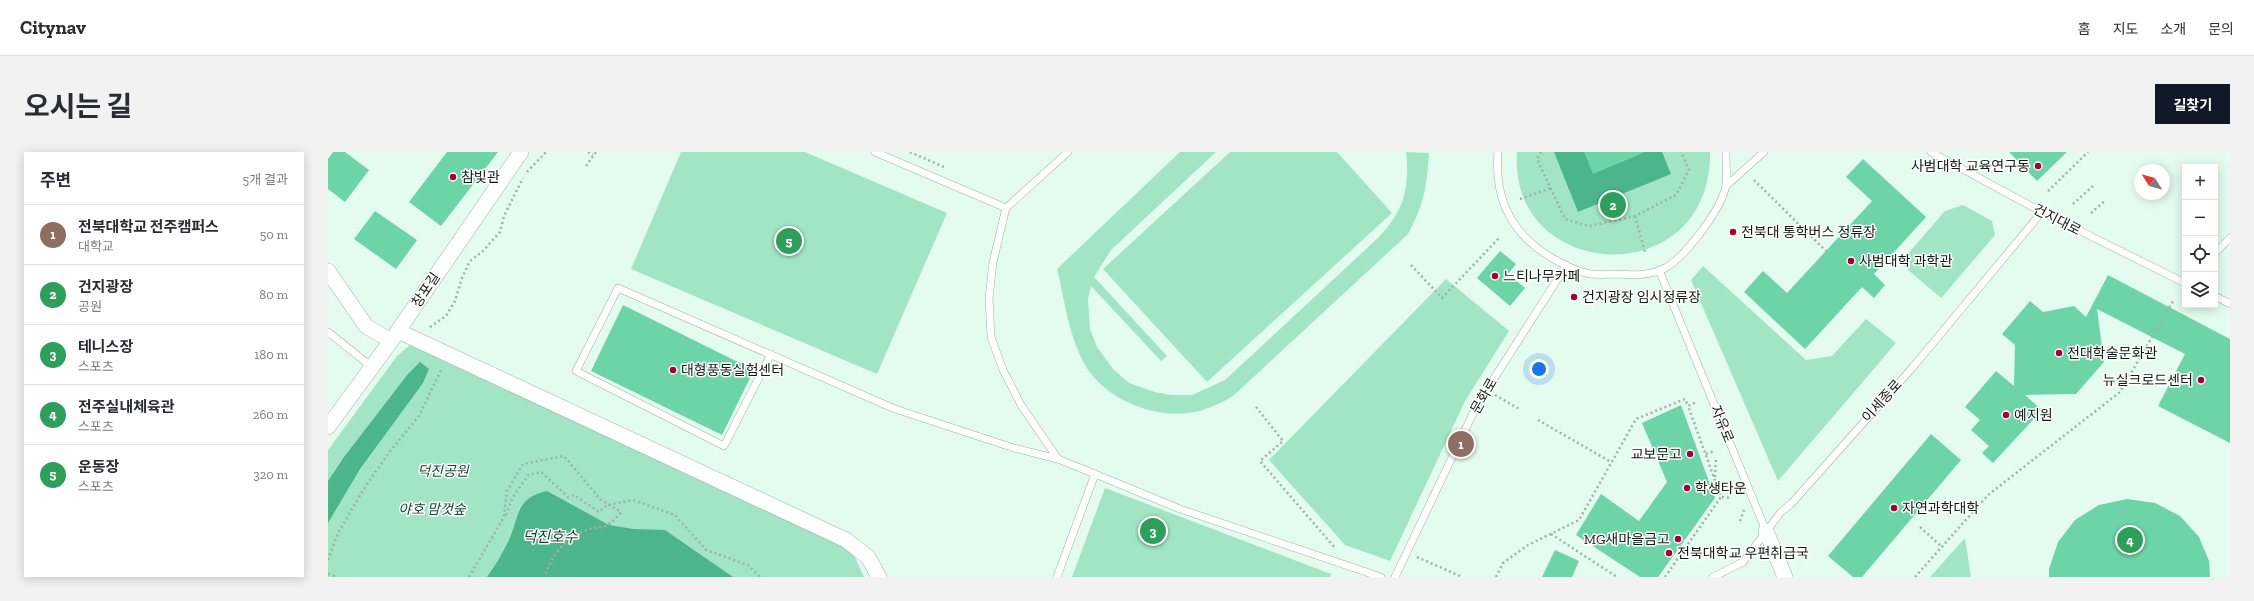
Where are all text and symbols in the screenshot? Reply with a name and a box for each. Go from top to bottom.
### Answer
text: Citynav [20,16,86,39]
text: 홈 [2078,21,2091,38]
text: 지도 [2113,21,2138,38]
text: 소개 [2160,21,2186,38]
text: 문의 [2208,21,2234,38]
button: 길찾기 [2155,84,2230,124]
text: 오시는 길 [24,90,132,123]
place label: 사범대학 교육연구동 [1911,158,2030,175]
marker: 사범대학 교육연구동 [2033,161,2043,171]
north arrow [2134,164,2170,200]
map controls [2182,164,2218,308]
button: + [2182,164,2218,200]
place label: 참빛관 [461,169,500,186]
text: 주변 [40,170,71,190]
text: 5개 결과 [243,172,288,187]
marker: 참빛관 [448,172,458,182]
pin: 2 [1600,190,1626,220]
button: − [2182,200,2218,236]
street label: 건지대로 [2030,201,2084,239]
text: 전북대학교 전주캠퍼스 [78,218,219,236]
place label: 전북대 통학버스 정류장 [1741,224,1876,241]
pin: 5 [776,226,802,256]
text: 1 [50,227,56,242]
text: 50 m [260,227,288,242]
marker: 전북대 통학버스 정류장 [1728,227,1738,237]
button: locate [2182,236,2218,272]
text: 대학교 [78,239,114,254]
place label: 사범대학 과학관 [1859,253,1952,270]
marker: 사범대학 과학관 [1846,256,1856,266]
place label: 느티나무카페 [1503,268,1580,285]
street label: 창포길 [408,269,444,311]
marker: 느티나무카페 [1490,271,1500,281]
button: layers [2182,272,2218,308]
text: 건지광장 [78,278,133,296]
text: 2 [50,287,56,302]
text: 80 m [259,287,288,302]
place label: 건지광장 임시정류장 [1582,289,1701,306]
marker: 건지광장 임시정류장 [1569,292,1579,302]
text: 공원 [78,299,102,314]
text: 테니스장 [78,338,133,356]
place label: 전대학술문화관 [2067,345,2157,362]
text: 3 [50,347,56,362]
text: 180 m [254,347,288,362]
marker: 전대학술문화관 [2054,348,2064,358]
text: 스포츠 [78,359,114,374]
your location [1529,359,1549,379]
place label: 대형풍동실험센터 [681,362,784,379]
marker: 대형풍동실험센터 [668,365,678,375]
place label: 뉴실크로드센터 [2103,372,2193,389]
street label: 문화로 [1467,375,1501,417]
marker: 뉴실크로드센터 [2196,375,2206,385]
street label: 이세종로 [1858,376,1906,426]
text: 전주실내체육관 [78,398,175,416]
street label: 자유로 [1707,403,1737,445]
text: 4 [49,407,57,422]
text: 260 m [253,407,288,422]
place label: 예지원 [2014,407,2053,424]
marker: 예지원 [2001,410,2011,420]
text: 스포츠 [78,419,114,434]
pin: 1 [1448,429,1474,459]
place label: 교보문고 [1630,446,1682,463]
marker: 교보문고 [1685,449,1695,459]
text: 운동장 [78,458,119,476]
park label: 덕진공원 [417,463,470,480]
text: 5 [50,467,56,482]
text: 320 m [253,467,288,482]
text: 스포츠 [78,479,114,494]
place label: 학생타운 [1695,480,1747,497]
marker: 학생타운 [1682,483,1692,493]
place label: 자연과학대학 [1902,500,1979,517]
park label: 야호 맘껏숲 [398,501,467,518]
marker: 자연과학대학 [1889,503,1899,513]
pin: 3 [1140,516,1166,546]
pin: 4 [2117,525,2143,555]
water label: 덕진호수 [522,528,579,546]
place label: MG새마을금고 [1584,531,1670,548]
marker: MG새마을금고 [1673,534,1683,544]
place label: 전북대학교 우편취급국 [1677,545,1809,562]
marker: 전북대학교 우편취급국 [1664,548,1674,558]

